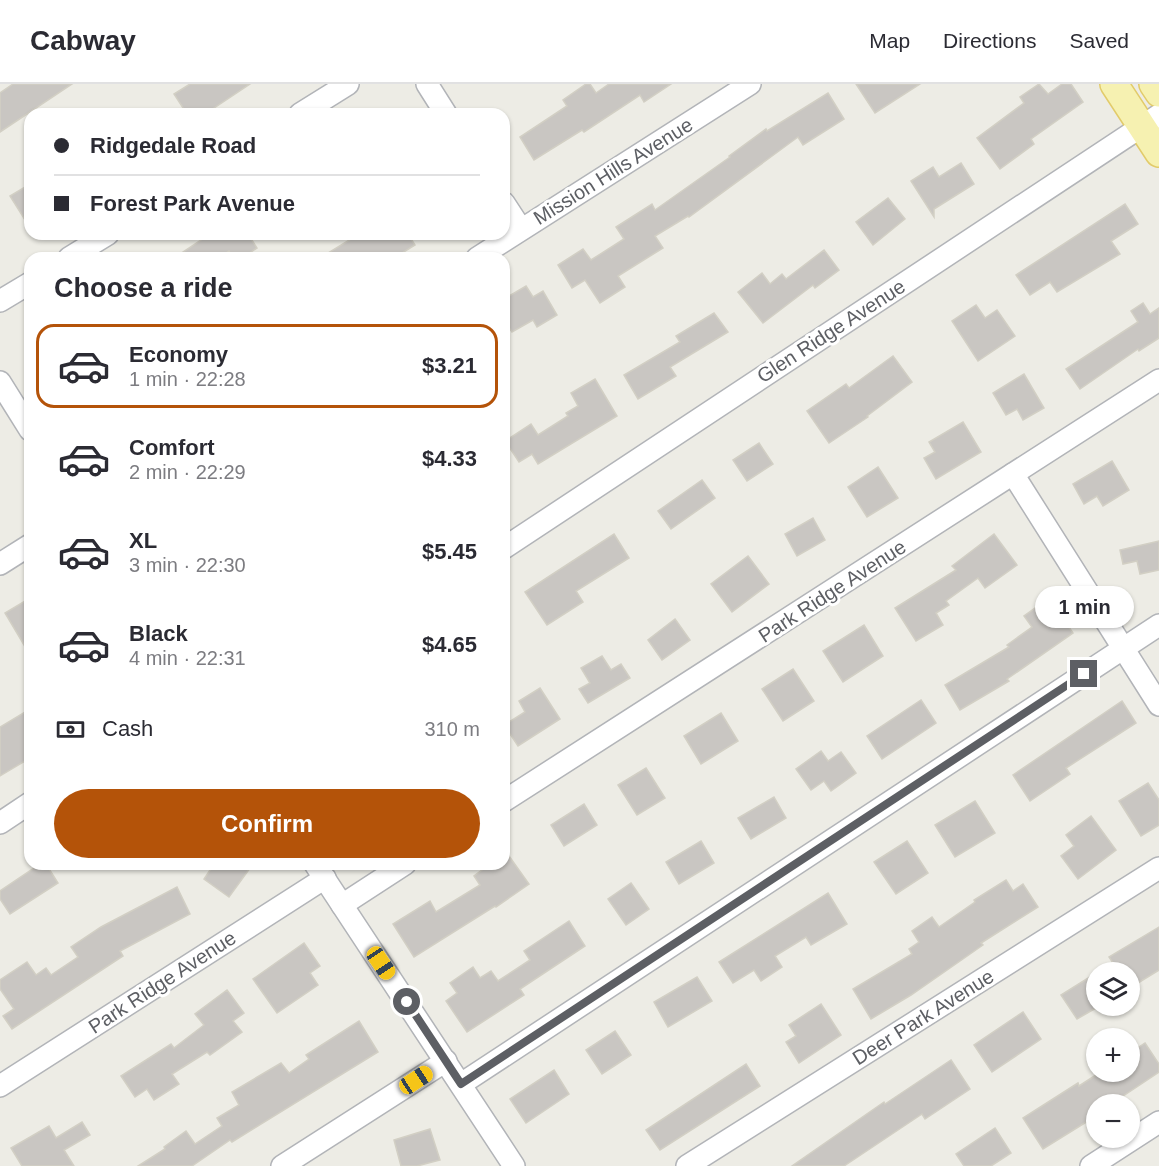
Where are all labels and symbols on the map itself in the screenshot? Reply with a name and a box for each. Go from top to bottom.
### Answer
street label: Mission Hills Avenue [530,113,696,229]
street label: Glen Ridge Avenue [753,275,909,387]
street label: Park Ridge Avenue [754,535,910,647]
callout: 1 min [1034,587,1134,629]
route end [1070,660,1097,687]
street label: Park Ridge Avenue [84,926,240,1038]
car [363,943,399,983]
street label: Deer Park Avenue [848,965,998,1069]
route start [393,988,420,1015]
car [396,1063,436,1097]

